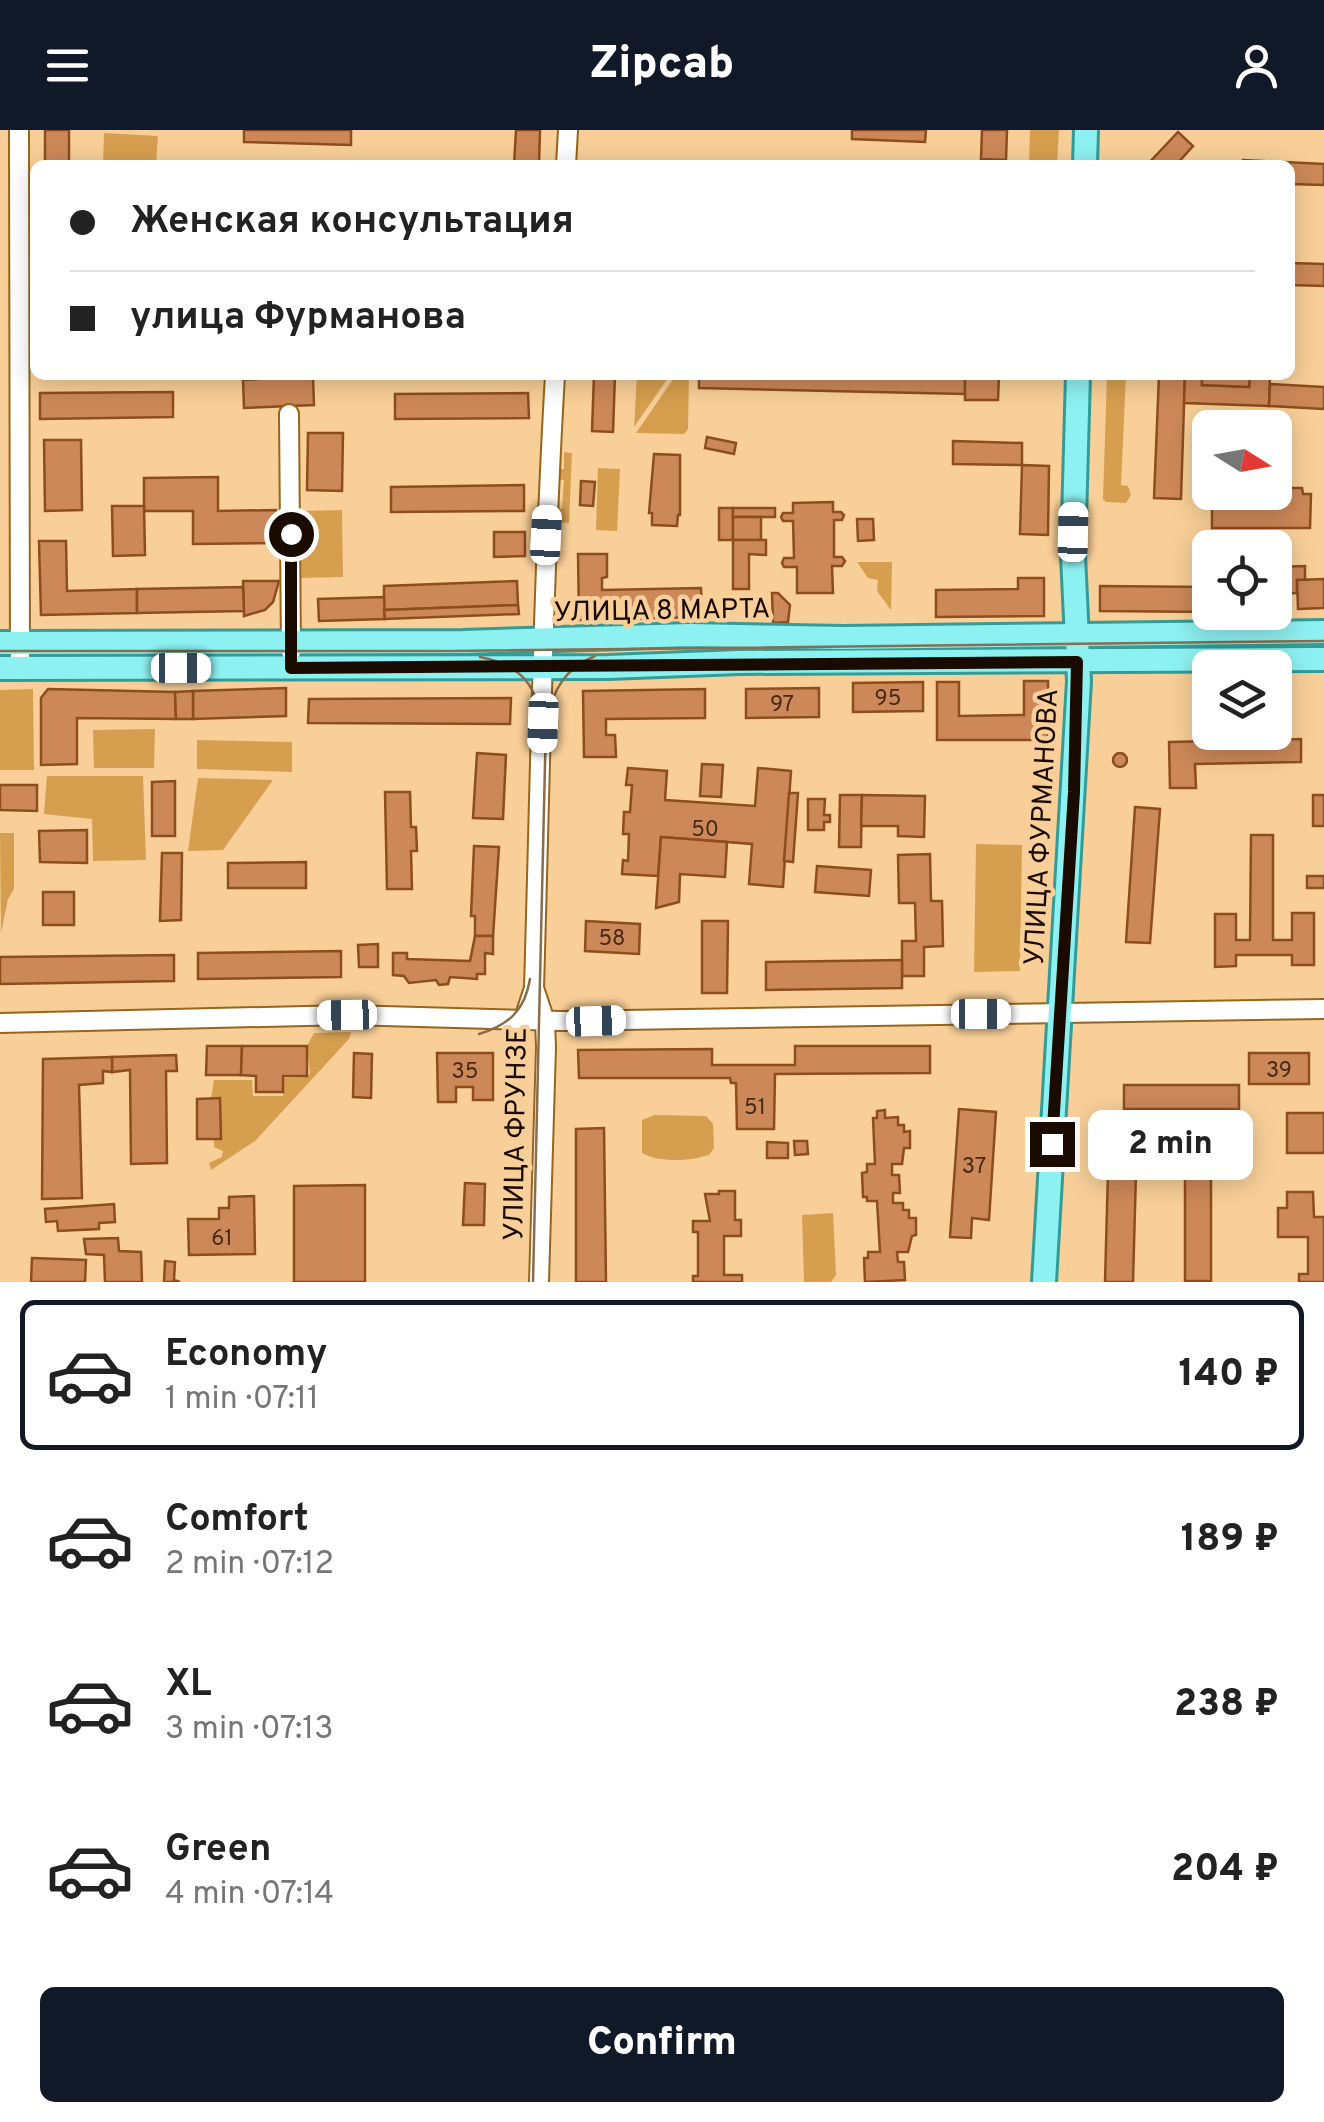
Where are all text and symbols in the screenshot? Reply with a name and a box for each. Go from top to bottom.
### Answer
text: Zipcab [590,37,734,94]
icon: menu [40,38,95,93]
icon: person [1229,38,1284,93]
text: Женская консультация [130,198,574,247]
text: улица Фурманова [130,294,466,343]
north arrow [1192,410,1292,510]
map controls [1192,410,1292,750]
car [1057,502,1089,562]
car [529,504,563,566]
route start [269,512,314,557]
button: locate [1192,530,1292,630]
street label: УЛИЦА 8 МАРТА [553,592,771,632]
button: layers [1192,650,1292,750]
car [151,653,211,683]
house number: 95 [875,686,901,713]
street label: УЛИЦА ФУРМАНОВА [1018,688,1068,967]
car [527,692,559,754]
house number: 97 [770,692,794,719]
house number: 50 [691,817,719,844]
house number: 58 [598,926,626,953]
car [317,999,377,1031]
car [951,999,1011,1029]
car [565,1005,627,1037]
street label: УЛИЦА ФРУНЗЕ [497,1027,537,1241]
house number: 39 [1266,1058,1292,1085]
house number: 35 [452,1059,478,1086]
house number: 51 [744,1095,766,1122]
callout: 2 min [1087,1109,1252,1179]
route end [1030,1122,1075,1167]
text: 2 min [1128,1125,1213,1165]
house number: 37 [962,1154,986,1181]
house number: 61 [211,1226,233,1253]
icon: car [45,1330,135,1420]
text: Economy [165,1331,327,1380]
text: 140 ₽ [1178,1351,1279,1400]
text: 1 min · 07:11 [165,1380,319,1420]
icon: car [45,1495,135,1585]
text: Comfort [165,1496,309,1545]
text: 189 ₽ [1181,1516,1279,1565]
text: 2 min · 07:12 [165,1545,334,1585]
icon: car [45,1660,135,1750]
text: XL [165,1661,212,1710]
text: 238 ₽ [1174,1681,1279,1730]
text: 3 min · 07:13 [165,1710,333,1750]
icon: car [45,1825,135,1915]
text: Green [165,1826,271,1875]
text: 204 ₽ [1171,1846,1279,1895]
text: 4 min · 07:14 [165,1875,334,1915]
button: Confirm [40,1987,1284,2102]

